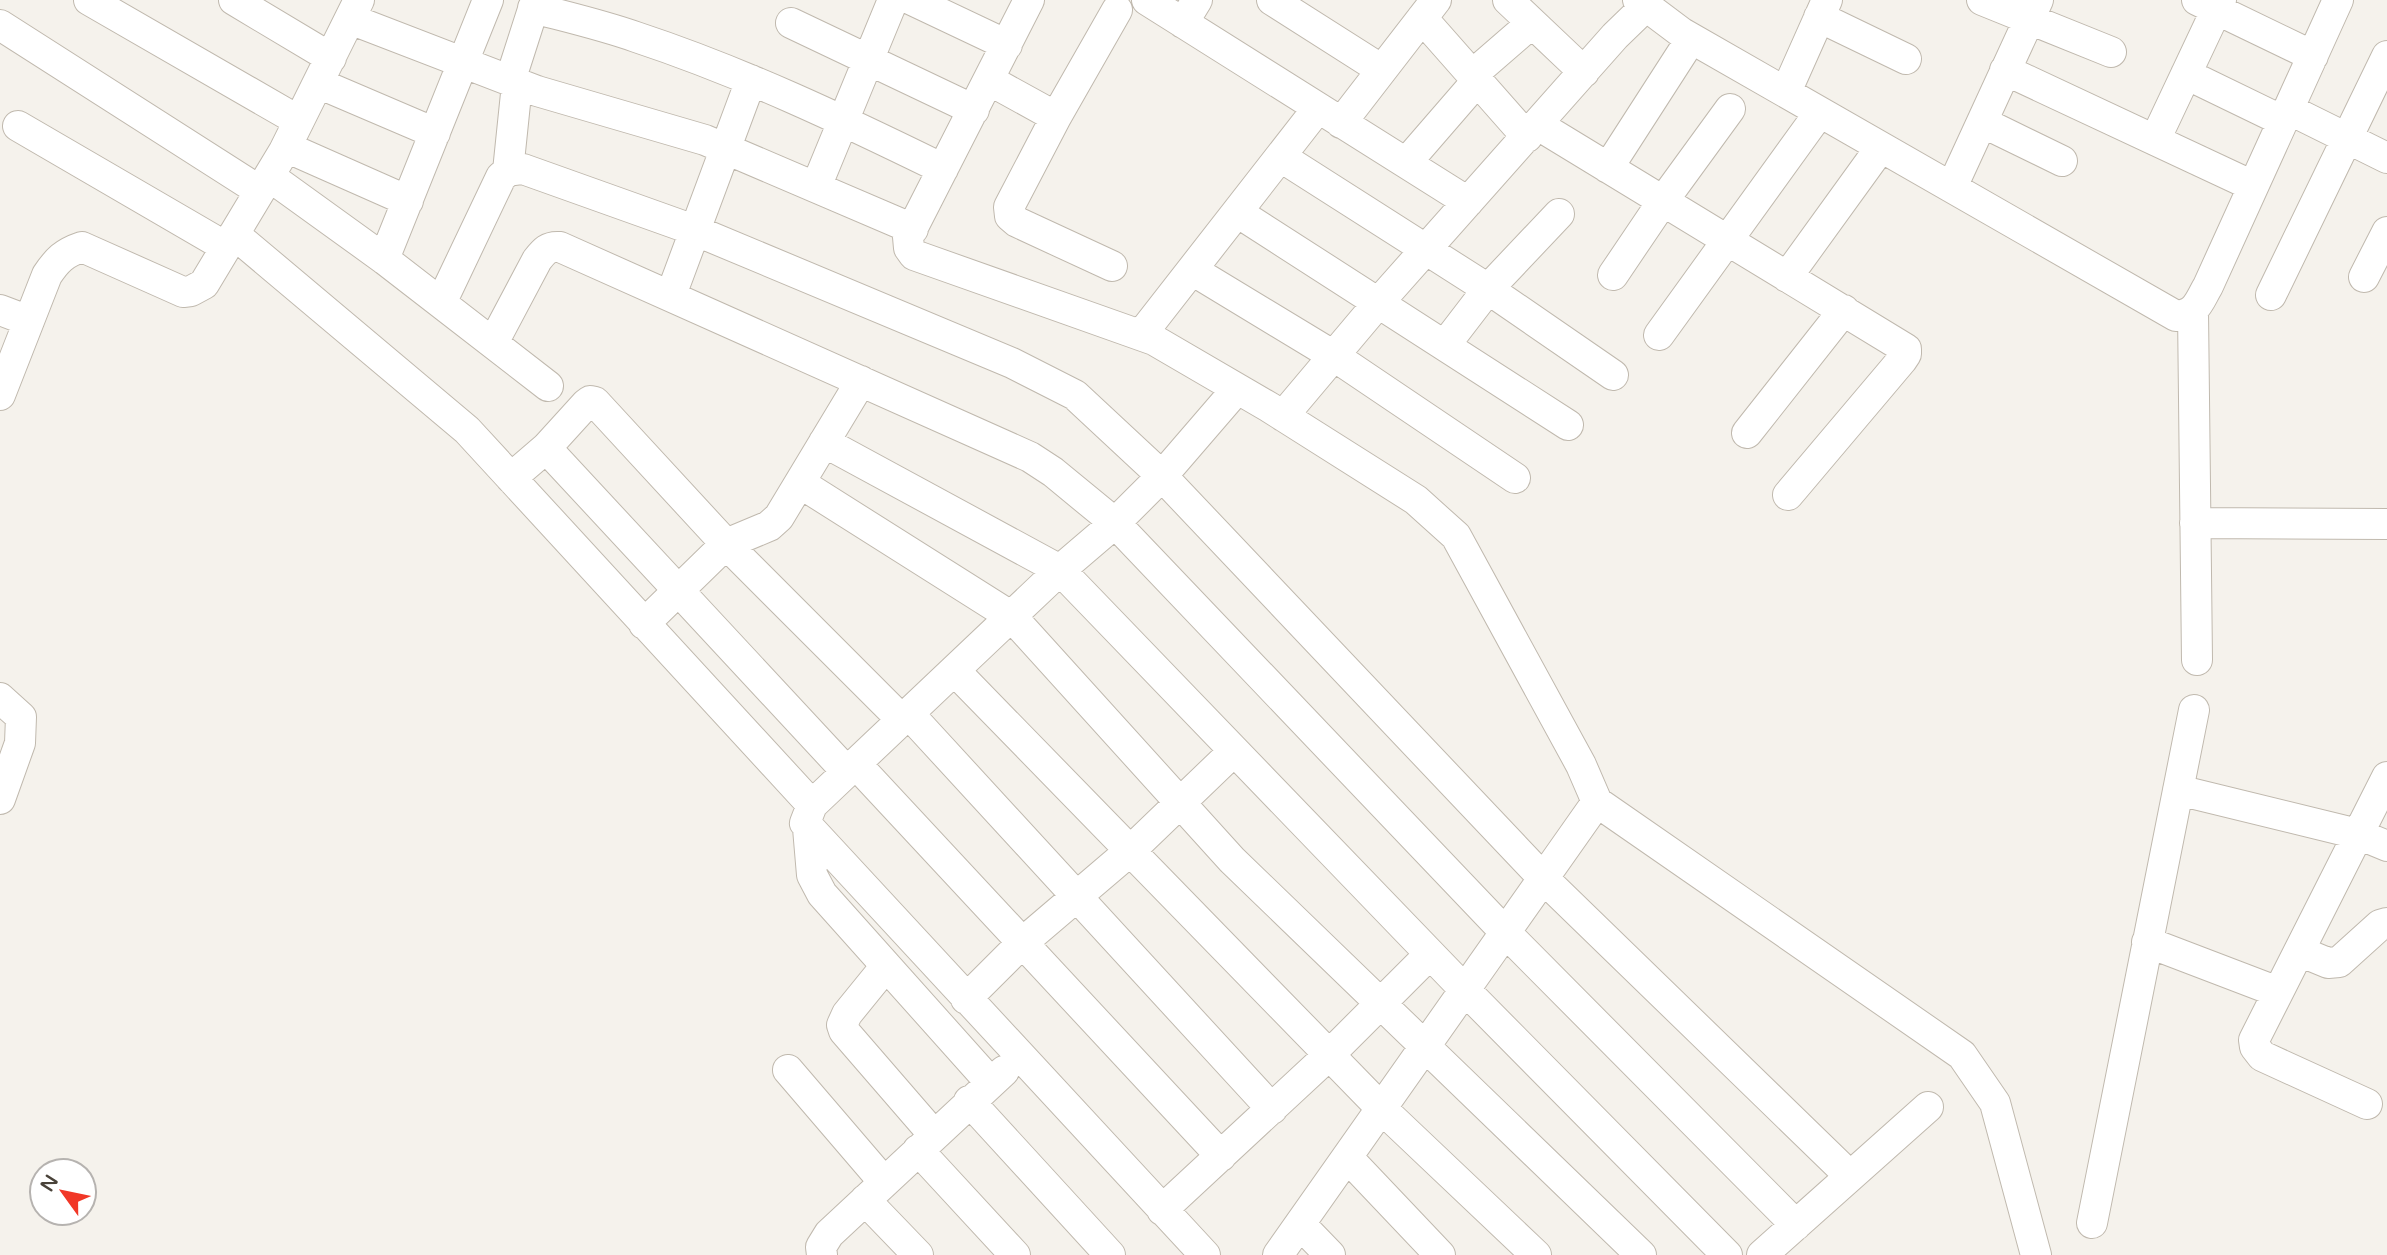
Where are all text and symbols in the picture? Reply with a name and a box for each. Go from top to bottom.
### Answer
north arrow [28,1157,98,1227]
text: N [36,1171,63,1196]

